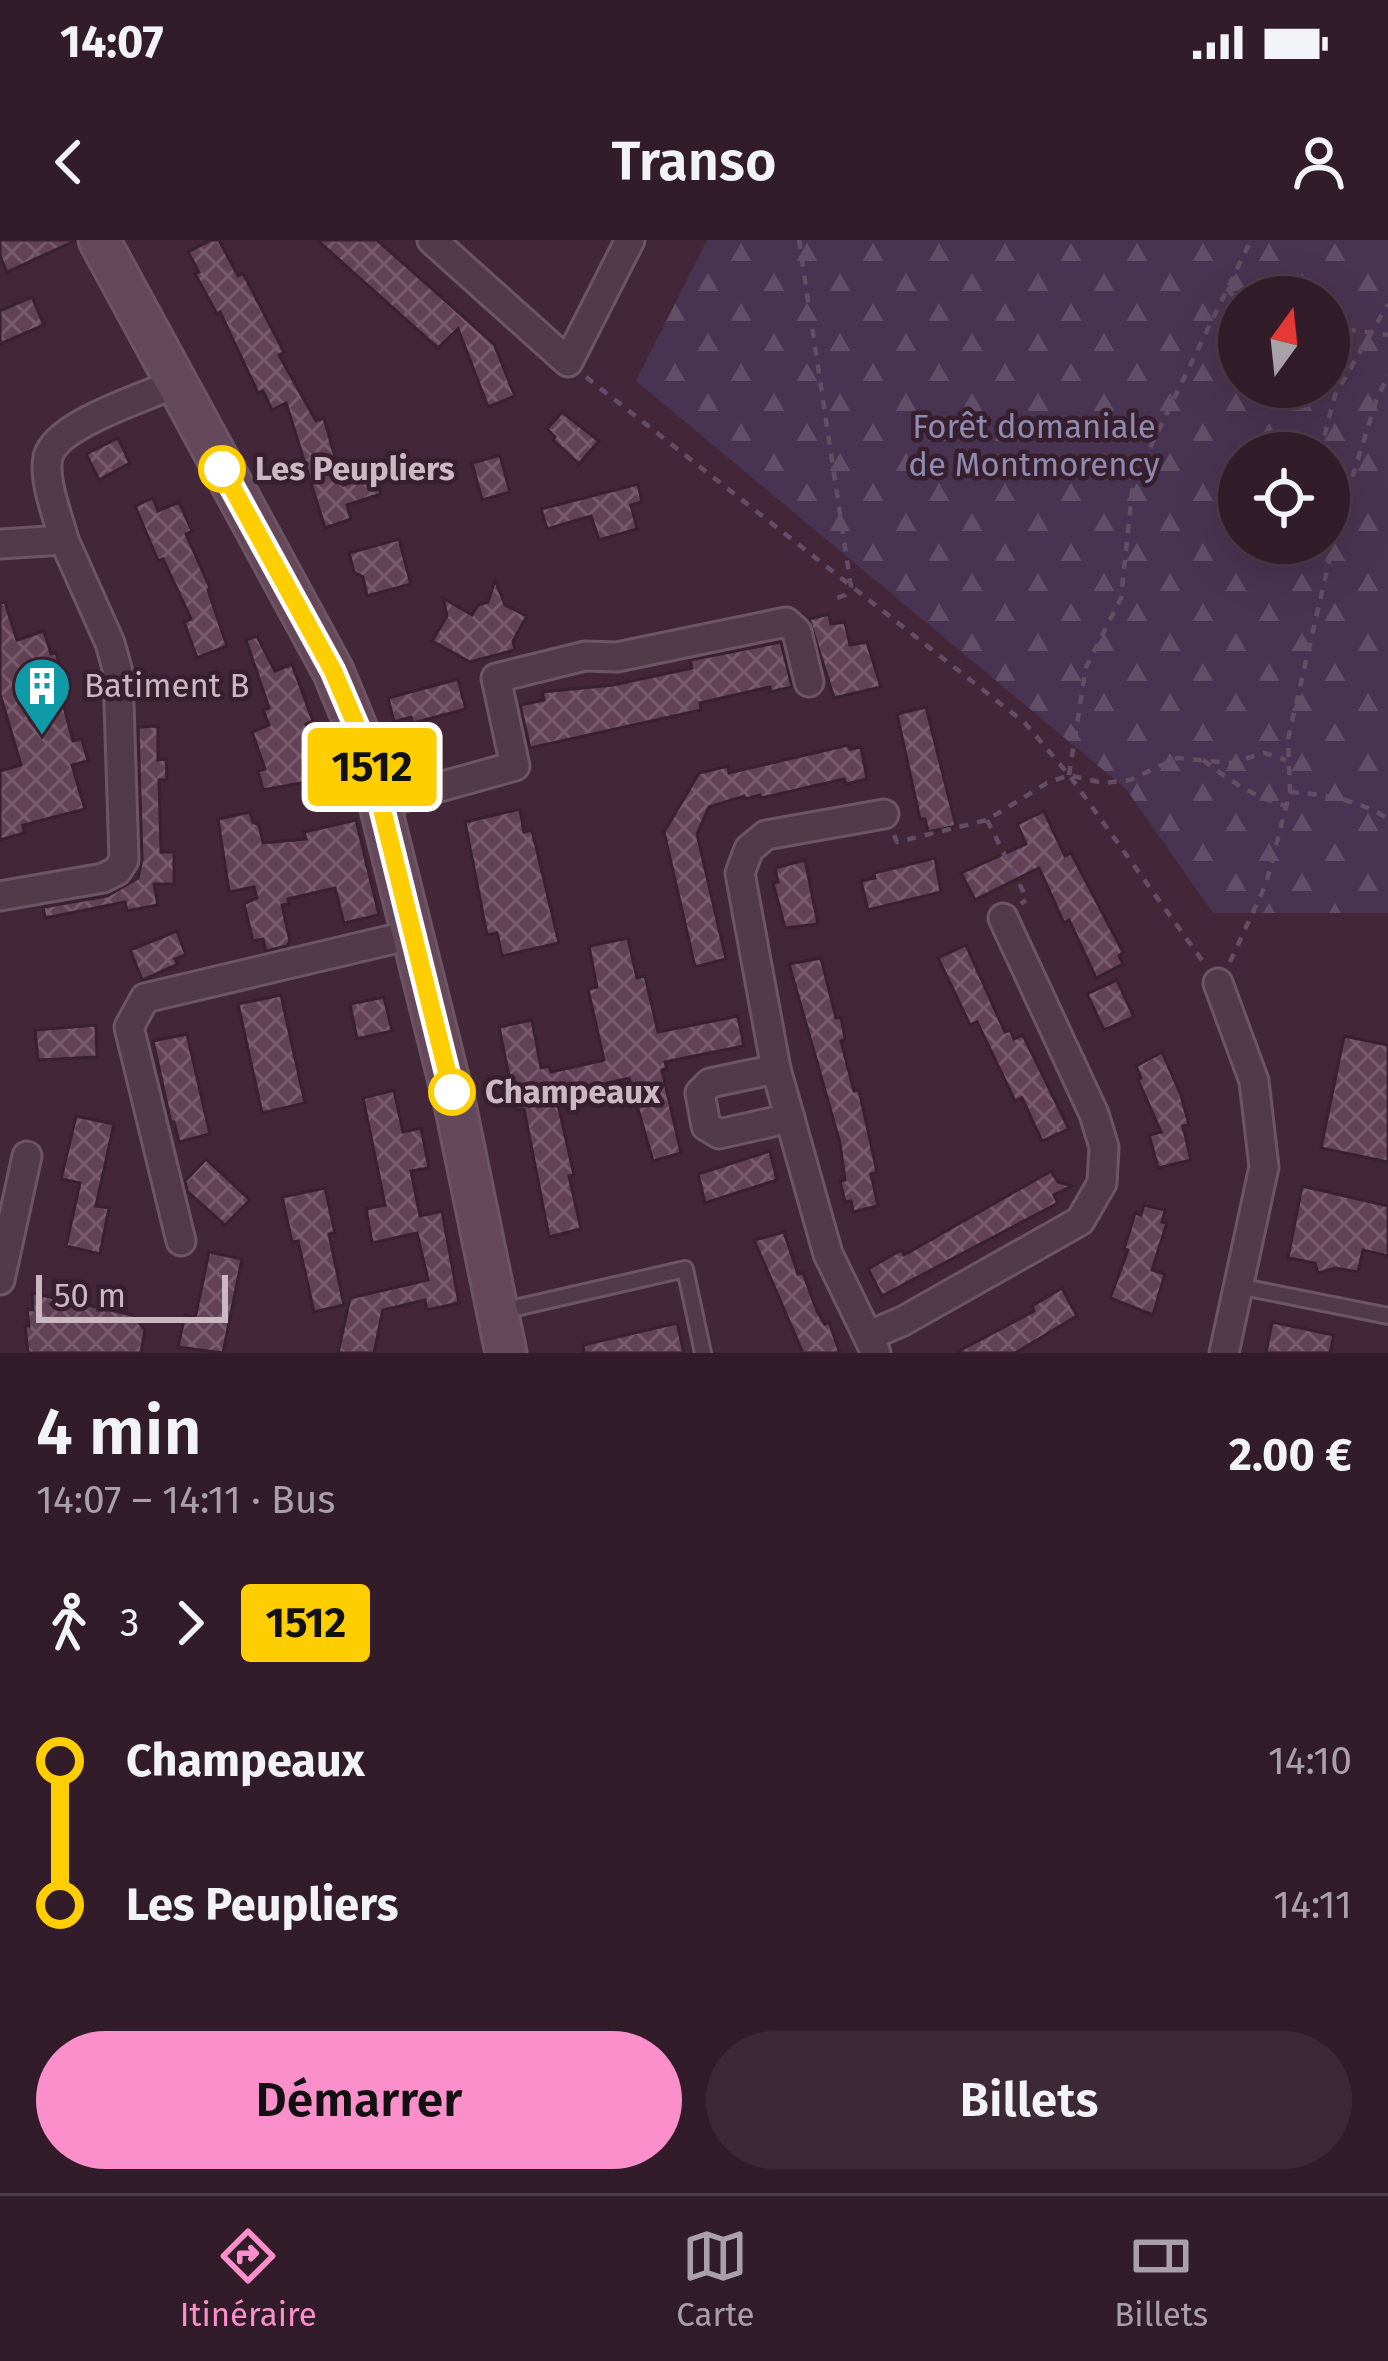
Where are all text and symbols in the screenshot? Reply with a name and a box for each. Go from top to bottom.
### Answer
text: 14:07 [60,15,164,69]
icon: back [36,129,102,195]
icon: person [1286,129,1352,195]
text: Transo [612,130,776,194]
north arrow [1218,276,1350,408]
map controls [1218,276,1350,564]
park label: Forêt domaniale de Montmorency [908,407,1160,485]
button: locate [1218,432,1350,564]
marker: Les Peupliers [200,447,244,491]
place label: Les Peupliers [255,449,455,489]
building icon: Batiment B [11,655,73,737]
place label: Batiment B [84,666,250,706]
line badge: 1512 [288,728,456,806]
text: 1512 [332,742,412,792]
marker: Champeaux [430,1070,474,1114]
place label: Champeaux [485,1072,661,1112]
scale bar [36,1269,228,1322]
text: 50 m [54,1276,126,1316]
text: 4 min [36,1392,202,1471]
text: 2.00 € [1229,1428,1352,1482]
text: 14:07 – 14:11 · Bus [36,1477,336,1523]
icon: walk [36,1590,102,1656]
icon: forward [157,1590,223,1656]
text: 1512 [265,1598,346,1648]
text: 3 [120,1600,139,1646]
text: Champeaux [126,1734,365,1788]
text: 14:10 [1268,1738,1352,1784]
text: Les Peupliers [126,1878,398,1932]
text: 14:11 [1273,1882,1352,1928]
button: Démarrer [36,2031,682,2169]
button: Billets [706,2031,1352,2169]
tab: Itinéraire [180,2223,317,2335]
tab: Carte [676,2223,755,2335]
tab: Billets [1114,2223,1208,2335]

